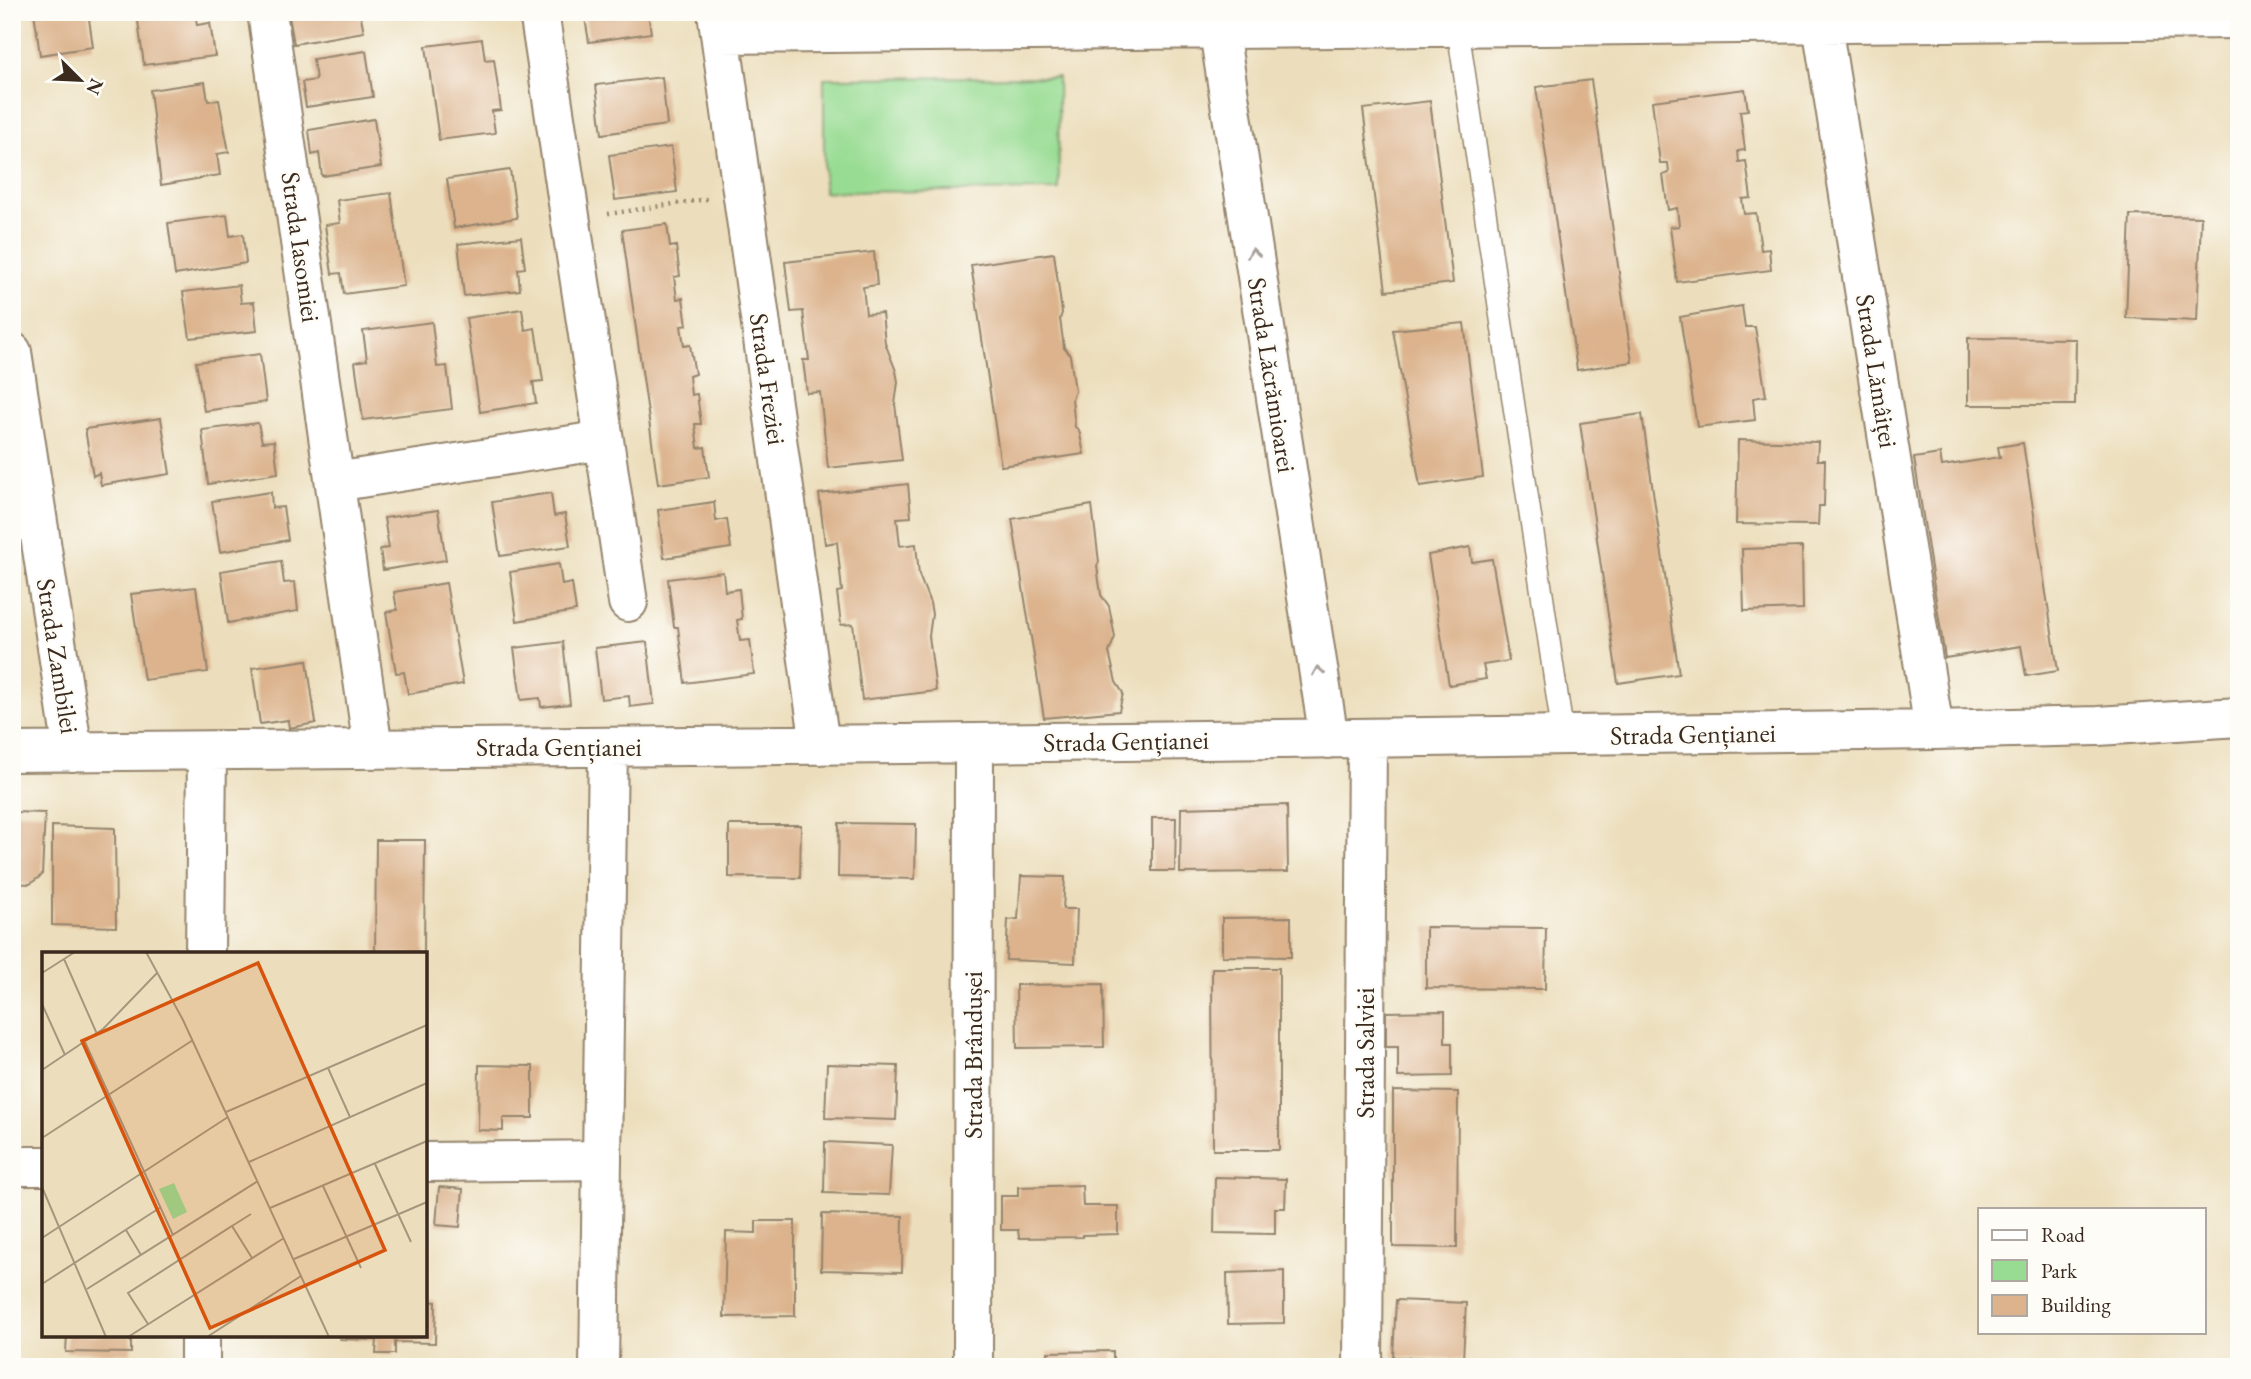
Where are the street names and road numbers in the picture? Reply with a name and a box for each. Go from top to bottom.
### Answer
street label: Strada Iasomiei [274,170,328,324]
street label: Strada Lăcrămioarei [1240,275,1304,475]
street label: Strada Lămâiței [1848,292,1906,450]
street label: Strada Freziei [742,311,794,447]
street label: Strada Zambilei [29,576,87,736]
street label: Strada Gențianei [1610,716,1776,752]
street label: Strada Gențianei [1043,723,1209,759]
street label: Strada Gențianei [476,730,642,764]
street label: Strada Brândușei [956,971,990,1139]
street label: Strada Salviei [1348,987,1382,1119]

